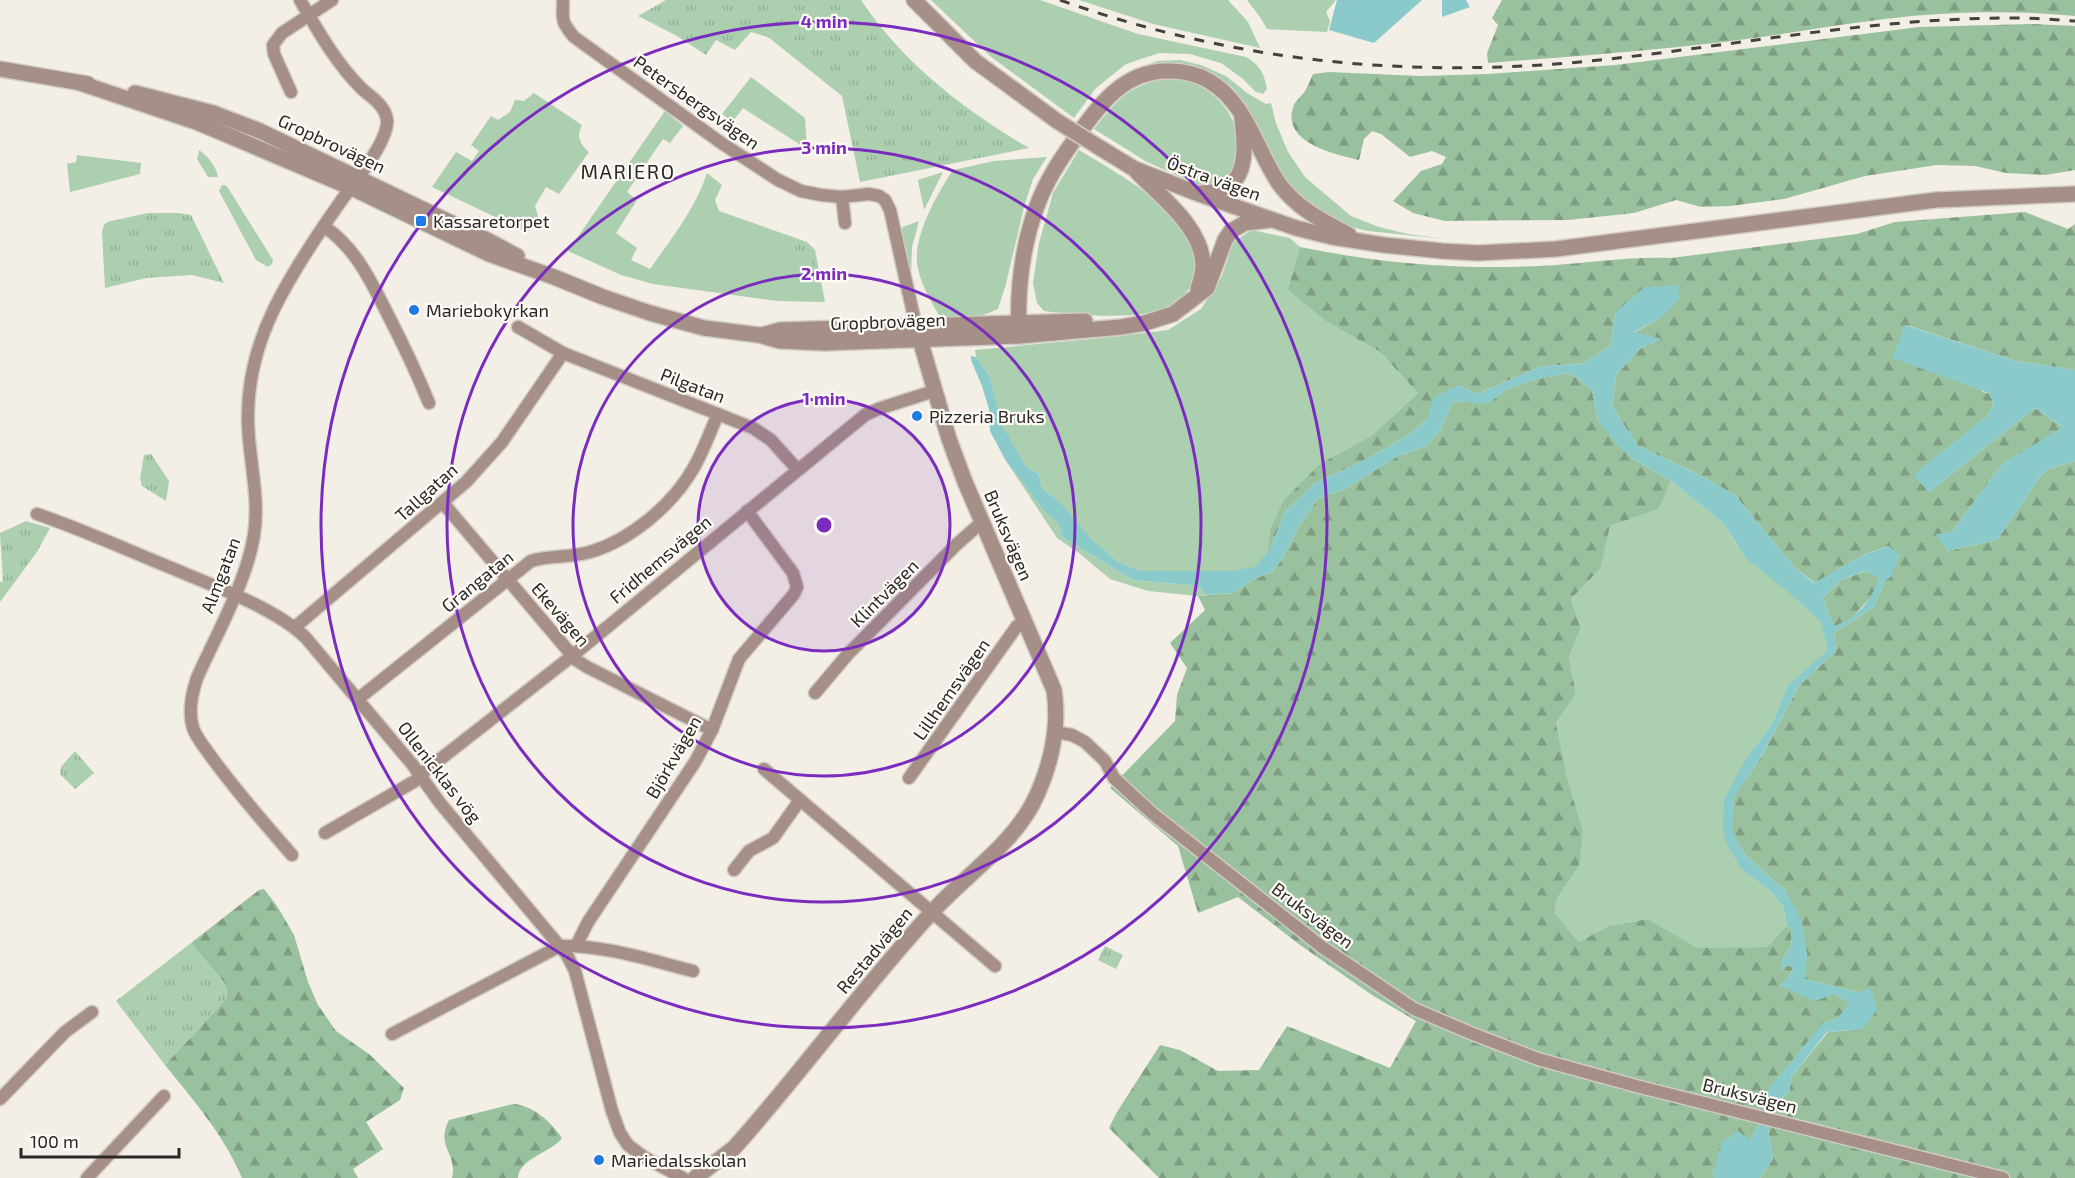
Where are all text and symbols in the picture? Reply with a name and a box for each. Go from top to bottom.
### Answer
text: 4 min [801,10,848,32]
street label: Petersbergsvägen [630,50,764,154]
street label: Gropbrovägen [275,109,389,177]
text: 3 min [801,136,847,158]
street label: Östra vägen [1164,151,1264,205]
district label: MARIERO [581,159,676,183]
place label: Kassaretorpet [433,210,550,232]
marker: Kassaretorpet [414,214,428,228]
text: 2 min [801,262,847,284]
place label: Mariebokyrkan [426,299,549,321]
marker: Mariebokyrkan [407,303,421,317]
street label: Gropbrovägen [830,308,946,334]
street label: Pilgatan [658,363,728,407]
text: 1 min [802,387,846,409]
place label: Pizzeria Bruks [929,405,1045,427]
marker: Pizzeria Bruks [910,409,924,423]
street label: Tallgatan [390,458,462,526]
street label: Bruksvägen [980,486,1038,584]
street label: Fridhemsvägen [605,510,715,608]
centre of rings [814,515,834,535]
street label: Almgatan [196,534,244,616]
street label: Grangatan [437,545,517,617]
street label: Klintvägen [845,554,923,632]
street label: Ekevägen [527,577,595,651]
street label: Lillhemsvägen [908,634,994,744]
street label: Björkvägen [641,712,705,802]
street label: Ollenicklas vög [393,717,487,827]
street label: Bruksvägen [1268,877,1358,953]
street label: Restadvägen [831,902,917,998]
street label: Bruksvägen [1701,1073,1799,1117]
scale bar [21,1121,178,1159]
text: 100 m [30,1130,79,1152]
place label: Mariedalsskolan [611,1149,747,1171]
marker: Mariedalsskolan [592,1153,606,1167]

